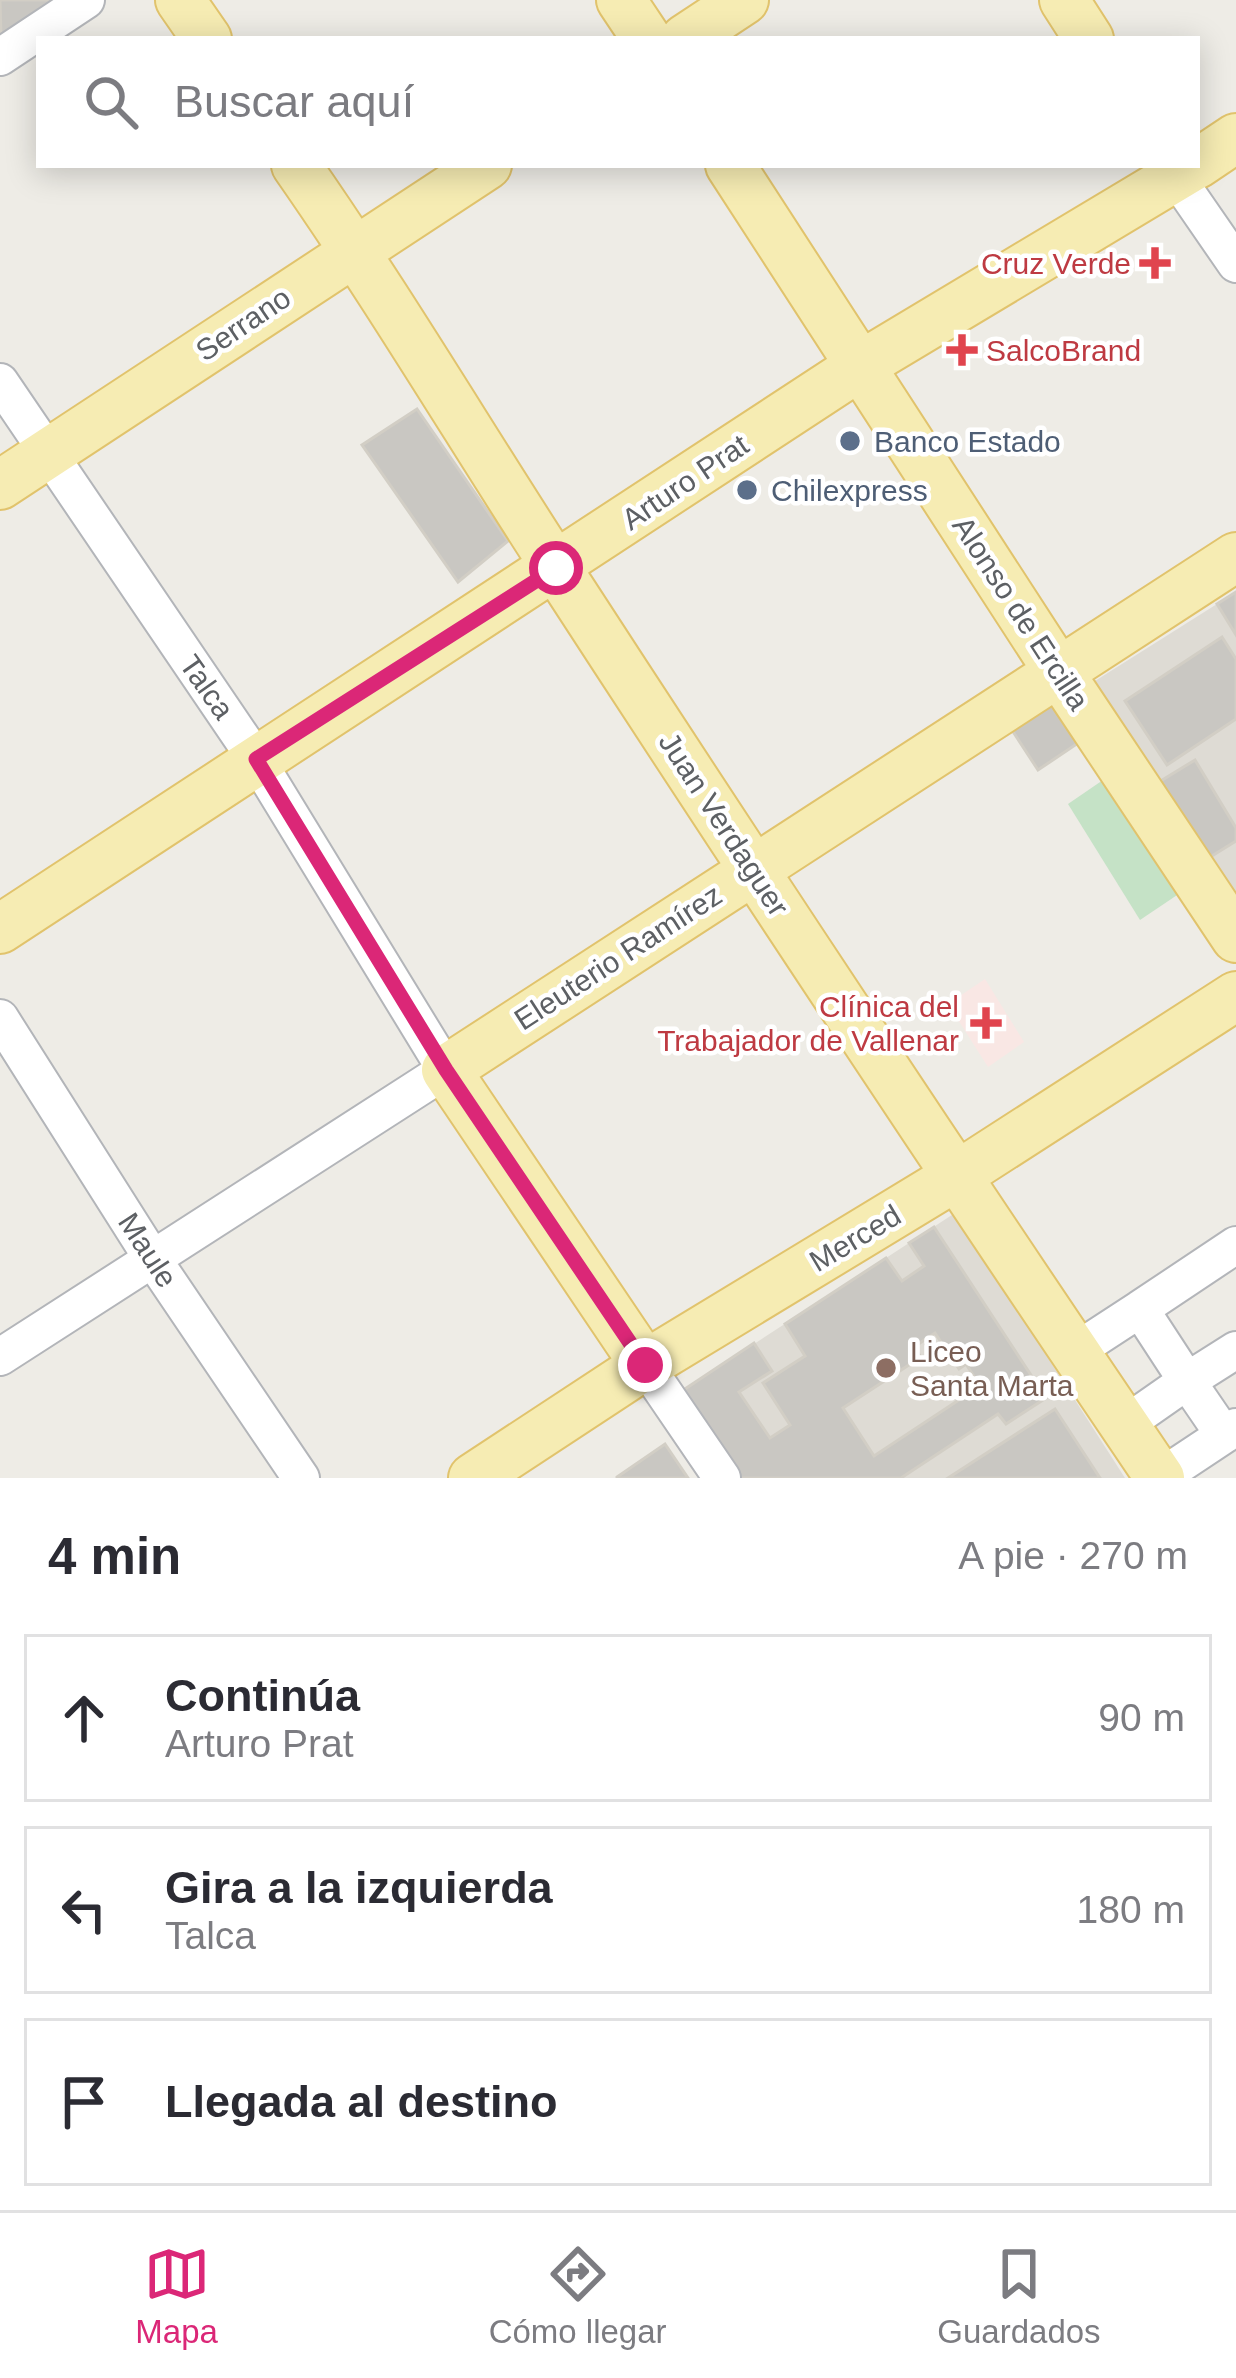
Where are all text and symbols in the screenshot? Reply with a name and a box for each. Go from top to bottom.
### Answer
search box [36,36,1200,168]
icon: search [78,69,144,135]
text: Buscar aquí [174,76,414,127]
place label: Cruz Verde [981,247,1131,280]
marker: Cruz Verde [1142,250,1168,276]
street label: Serrano [190,280,296,368]
place label: SalcoBrand [986,334,1141,367]
marker: SalcoBrand [949,337,975,363]
place label: Banco Estado [874,425,1061,458]
street label: Arturo Prat [616,427,755,536]
marker: Banco Estado [837,428,863,454]
place label: Chilexpress [771,474,928,507]
marker: Chilexpress [734,477,760,503]
street label: Alonso de Ercilla [946,510,1096,716]
route start [529,541,583,595]
street label: Talca [173,649,241,725]
street label: Juan Verdaguer [652,726,796,922]
street label: Eleuterio Ramírez [508,878,728,1036]
place label: Clínica del Trabajador de Vallenar [657,990,959,1057]
marker: Clínica del Trabajador de Vallenar [970,1007,1002,1039]
street label: Merced [804,1198,906,1278]
street label: Maule [112,1207,184,1293]
place label: Liceo Santa Marta [910,1335,1074,1402]
route end [618,1338,672,1392]
marker: Liceo Santa Marta [873,1355,899,1381]
text: 4 min [48,1528,181,1585]
text: A pie · 270 m [958,1534,1188,1577]
text: Continúa [165,1670,360,1721]
icon: ahead [51,1685,117,1751]
text: 90 m [1098,1696,1185,1739]
text: Arturo Prat [165,1722,354,1765]
text: Gira a la izquierda [165,1862,553,1913]
icon: left [51,1877,117,1943]
text: 180 m [1077,1888,1185,1931]
text: Talca [165,1914,256,1957]
icon: arrive [51,2069,117,2135]
text: Llegada al destino [165,2076,558,2127]
tab: Mapa [135,2241,218,2351]
tab: Cómo llegar [489,2241,667,2351]
tab: Guardados [937,2241,1101,2351]

